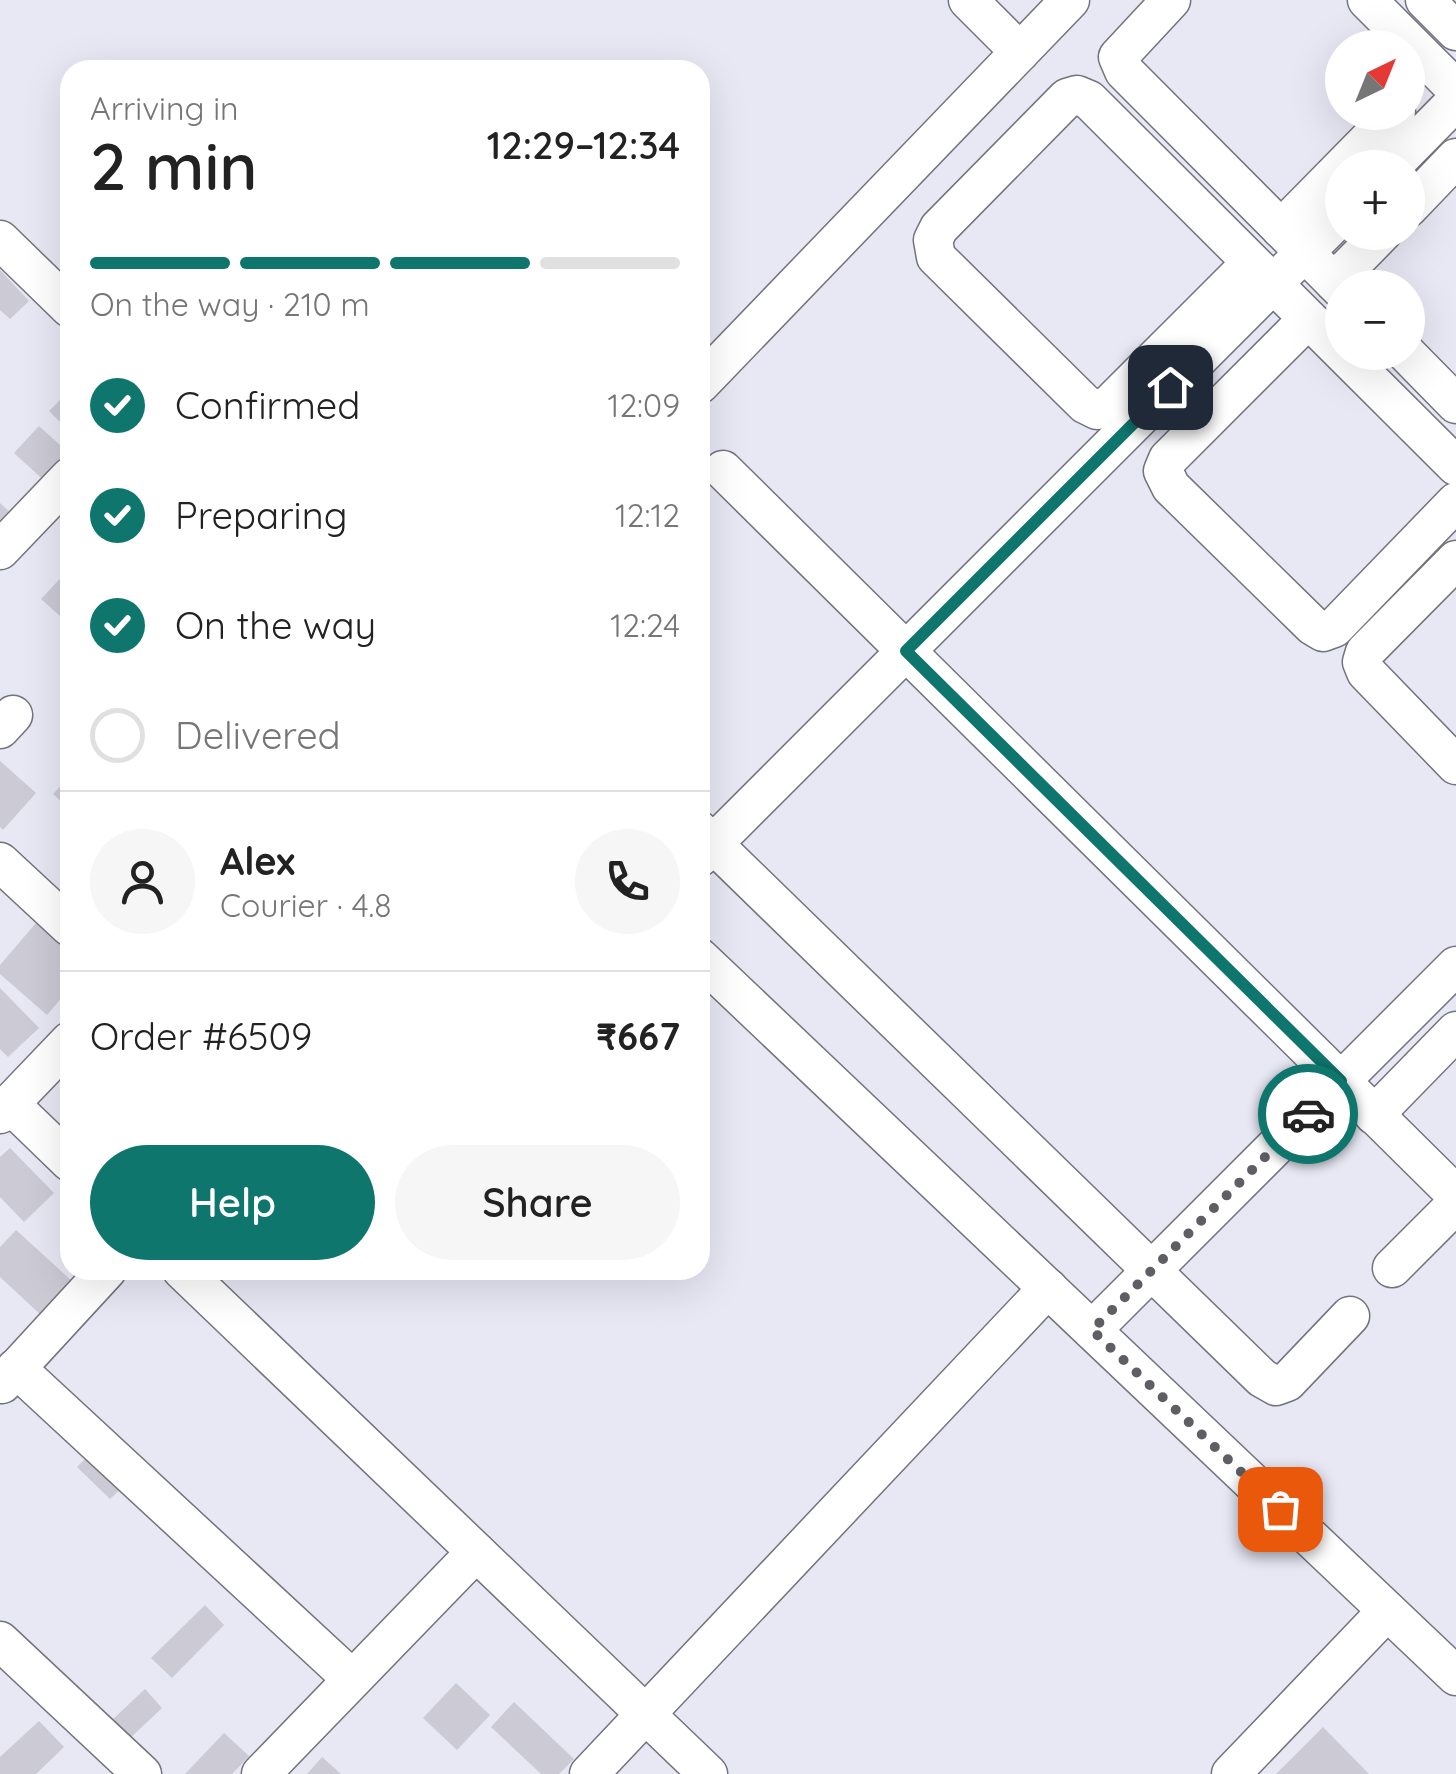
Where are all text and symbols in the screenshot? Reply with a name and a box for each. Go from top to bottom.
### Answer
north arrow [1325,30,1425,130]
map controls [1325,30,1425,370]
text: Arriving in [90,88,239,128]
text: 12:29–12:34 [487,121,680,169]
text: 2 min [90,125,258,206]
button: + [1325,150,1425,250]
button: − [1325,270,1425,370]
text: On the way · 210 m [90,284,370,324]
pin [1128,345,1213,430]
icon: home [1143,360,1198,415]
icon: check [90,378,145,433]
text: Confirmed [175,381,360,429]
text: 12:09 [608,385,680,425]
icon: check [90,488,145,543]
text: Preparing [175,491,347,539]
text: 12:12 [615,495,680,535]
icon: check [90,598,145,653]
text: On the way [175,601,376,649]
text: 12:24 [610,605,680,645]
text: Delivered [175,711,341,759]
button: person [90,829,195,934]
button: phone [575,829,680,934]
text: Alex [220,837,295,885]
text: Courier · 4.8 [220,885,392,925]
text: Order #6509 [90,1012,312,1060]
text: ₹667 [596,1012,680,1060]
courier [1258,1064,1358,1164]
icon: car [1281,1087,1336,1142]
button: Help [90,1145,375,1260]
button: Share [395,1145,680,1260]
pin [1238,1467,1323,1552]
icon: bag [1253,1482,1308,1537]

